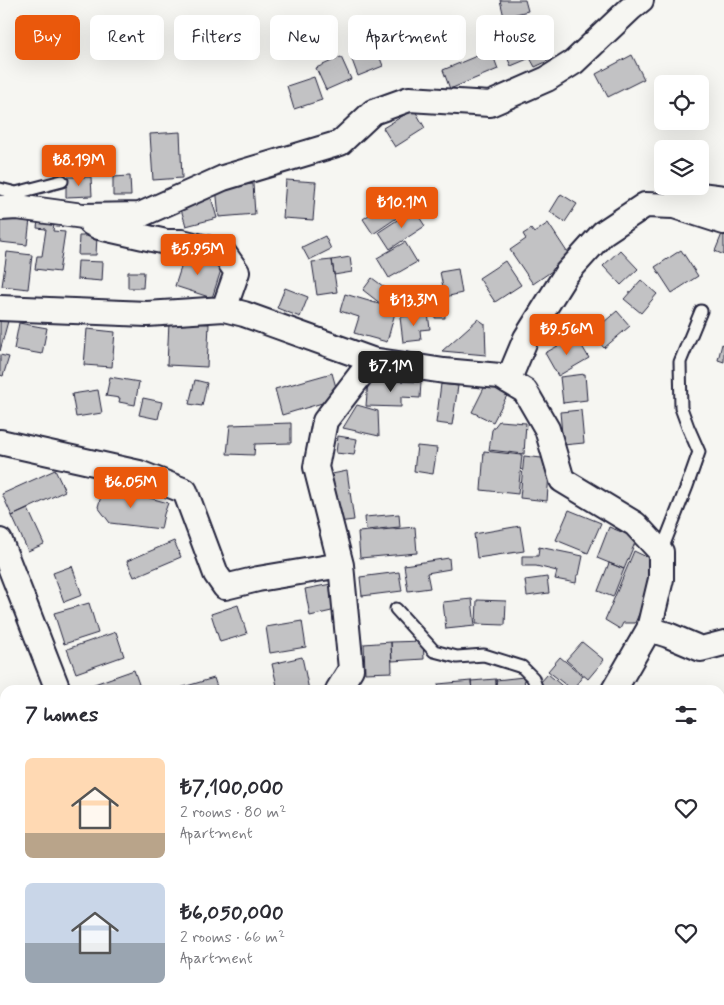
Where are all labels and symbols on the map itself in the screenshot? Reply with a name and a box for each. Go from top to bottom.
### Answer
pin: ₺8.19M [38,144,120,187]
pin: ₺10.1M [361,186,443,229]
pin: ₺5.95M [157,234,239,276]
pin: ₺13.3M [373,284,455,327]
pin: ₺9.56M [526,314,608,356]
pin: ₺7.1M [356,350,426,393]
pin: ₺6.05M [90,466,172,509]

